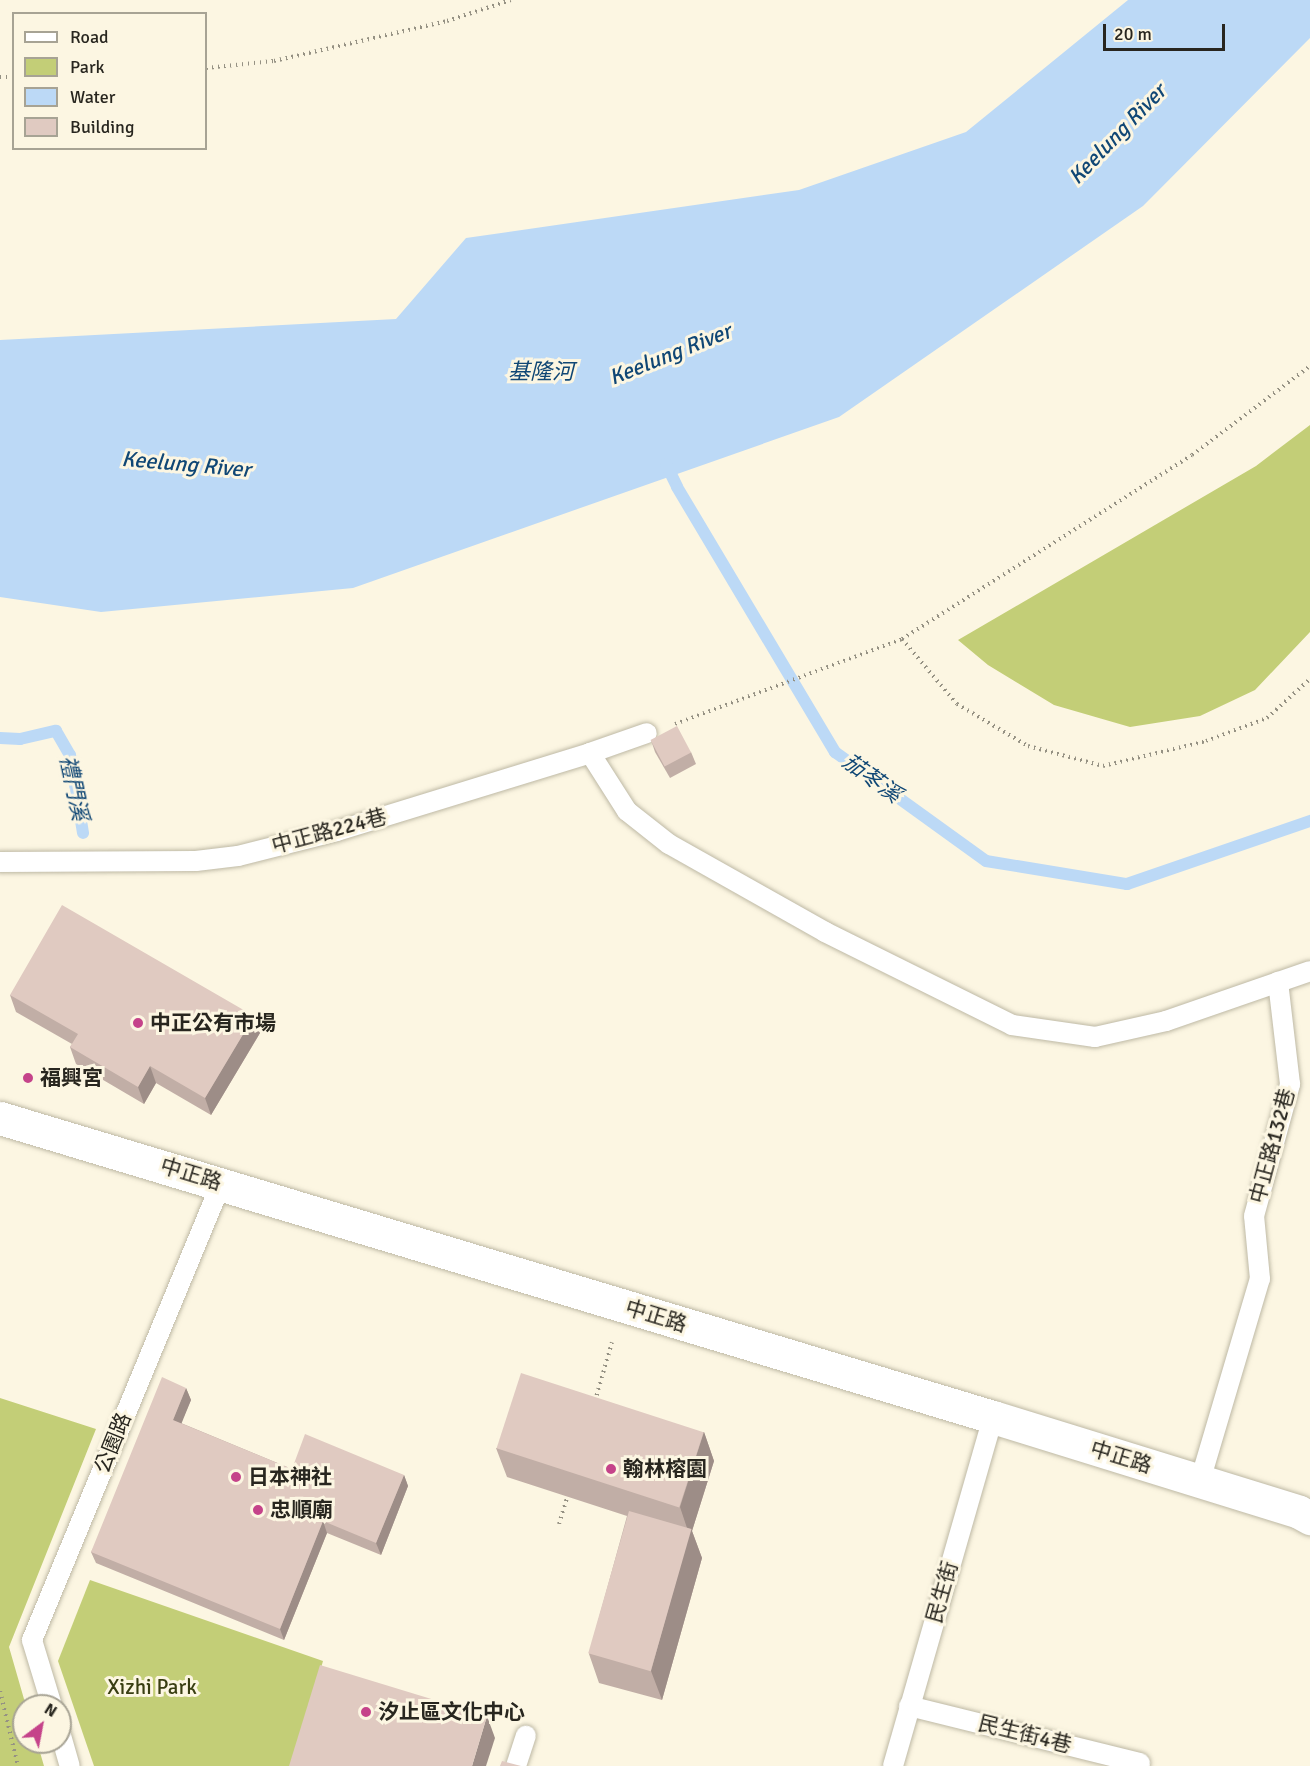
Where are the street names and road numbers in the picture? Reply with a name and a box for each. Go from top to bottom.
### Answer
street label: 中正路224巷 [269,804,389,858]
street label: 中正路132巷 [1245,1086,1299,1206]
street label: 中正路 [157,1153,225,1195]
street label: 中正路 [622,1295,690,1337]
street label: 公園路 [90,1409,136,1477]
street label: 中正路 [1087,1436,1155,1478]
street label: 民生街 [921,1558,963,1626]
street label: 民生街4巷 [976,1710,1074,1758]

